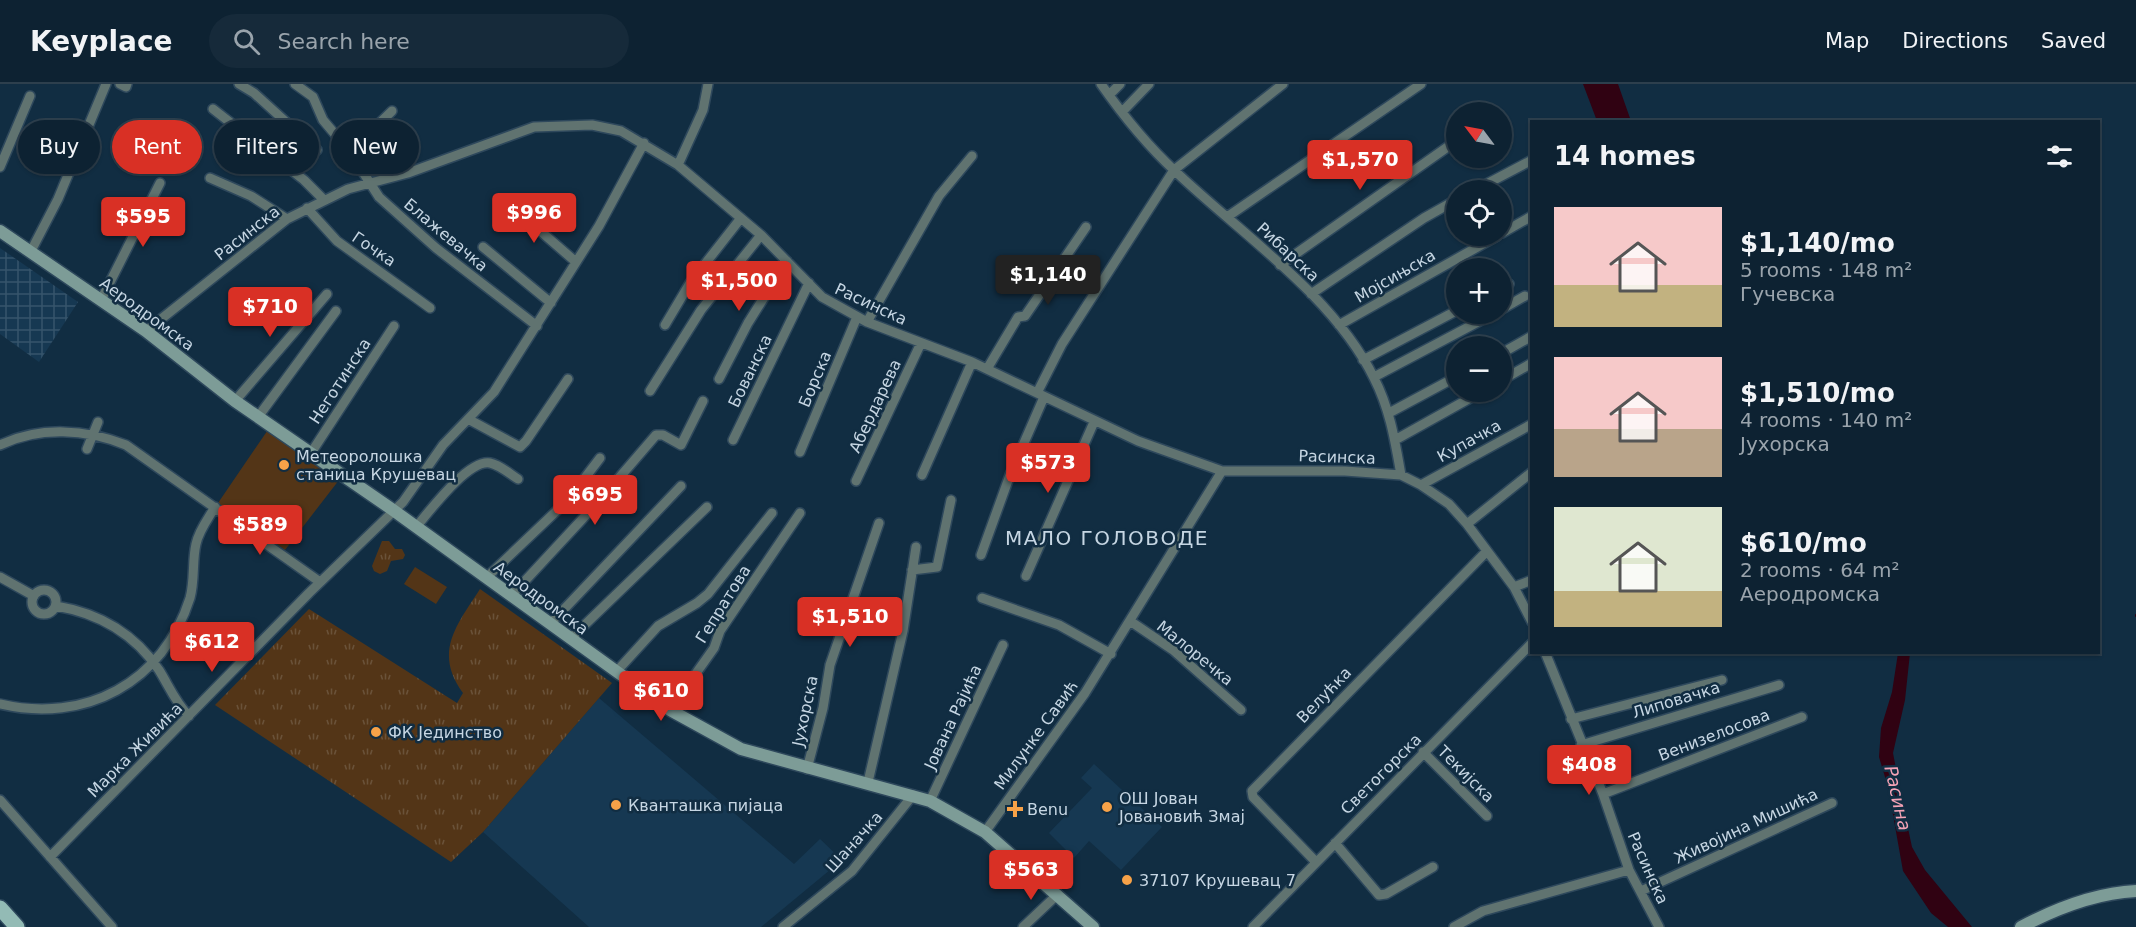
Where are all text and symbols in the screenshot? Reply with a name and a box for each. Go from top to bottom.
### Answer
search box [209,14,629,68]
text: Keyplace [30,25,173,58]
icon: search [230,25,263,58]
text: Search here [278,29,410,54]
text: Map [1825,29,1869,53]
text: Directions [1902,29,2008,53]
text: Saved [2041,29,2106,53]
north arrow [1446,102,1512,168]
map controls [1446,102,1512,402]
chip: Buy [18,120,100,174]
chip: Rent [112,120,202,174]
chip: Filters [214,120,319,174]
chip: New [331,120,419,174]
pin: $1,570 [1311,140,1409,191]
icon: filters [2043,140,2076,173]
text: 14 homes [1554,141,1696,171]
text: $1,570 [1321,147,1399,171]
button: locate [1446,180,1512,246]
pin: $996 [498,193,570,244]
street label: Блажевачка [400,194,492,276]
pin: $595 [107,197,179,248]
text: $996 [506,200,562,224]
street label: Расинска [211,202,283,264]
text: $595 [115,204,171,228]
street label: Рибарска [1253,218,1323,286]
street label: Гочка [349,228,399,270]
text: $1,140/mo [1740,228,1895,258]
icon: home [1602,231,1674,303]
street label: Мојсињска [1351,245,1439,307]
pin: $1,140 [999,255,1097,306]
button: + [1446,258,1512,324]
text: 5 rooms · 148 m² [1740,258,1912,282]
pin: $1,500 [690,261,788,312]
text: $1,140 [1009,262,1087,286]
text: $1,500 [700,268,778,292]
street label: Аеродромска [96,273,198,355]
street label: Расинска [832,279,910,329]
text: Гучевска [1740,282,1835,306]
pin: $710 [234,287,306,338]
text: $710 [242,294,298,318]
street label: Бованска [724,331,776,411]
street label: Неготинска [305,335,375,427]
button: − [1446,336,1512,402]
street label: Борска [795,348,835,410]
street label: Абердарева [845,356,905,456]
text: $1,510/mo [1740,378,1895,408]
icon: home [1602,381,1674,453]
text: 4 rooms · 140 m² [1740,408,1912,432]
street label: Купачка [1434,416,1504,466]
text: Јухорска [1740,432,1830,456]
pin: $573 [1012,443,1084,494]
street label: Расинска [1298,446,1376,468]
place label: Метеоролошка станица Крушевац [296,447,456,484]
text: $573 [1020,450,1076,474]
marker: Метеоролошка станица Крушевац [277,458,291,472]
pin: $695 [559,475,631,526]
text: $695 [567,482,623,506]
pin: $589 [224,505,296,556]
text: $589 [232,512,288,536]
district label: МАЛО ГОЛОВОДЕ [1005,526,1209,550]
text: $610/mo [1740,528,1867,558]
icon: home [1602,531,1674,603]
street label: Аеродромска [490,557,592,639]
text: 2 rooms · 64 m² [1740,558,1900,582]
street label: Гепратова [692,561,754,647]
text: Аеродромска [1740,582,1880,606]
pin: $1,510 [801,597,899,648]
text: $1,510 [811,604,889,628]
street label: Малоречка [1153,616,1237,690]
pin: $612 [176,622,248,673]
text: $612 [184,629,240,653]
street label: Јована Рајића [920,661,986,773]
street label: Велућка [1293,663,1355,727]
pin: $610 [625,671,697,722]
street label: Јухорска [788,674,822,749]
street label: Милунке Савић [990,677,1082,793]
text: $610 [633,678,689,702]
street label: Липовачка [1630,678,1722,722]
street label: Марка Живића [84,699,186,801]
street label: Венизелосова [1656,705,1772,765]
place label: ФК Јединство [388,723,502,742]
marker: ФК Јединство [369,725,383,739]
street label: Светогорска [1337,730,1425,818]
street label: Текијска [1433,741,1498,806]
pin: $408 [1553,745,1625,796]
text: $408 [1561,752,1617,776]
water label: Расина [1880,763,1916,833]
street label: Живојина Мишића [1671,784,1821,868]
place label: ОШ Јован Јовановић Змај [1118,789,1245,826]
place label: Кванташка пијаца [628,796,783,815]
marker: Кванташка пијаца [609,798,623,812]
place label: Benu [1027,800,1068,819]
marker: ОШ Јован Јовановић Змај [1100,800,1114,814]
marker: Benu [1008,802,1022,816]
street label: Шаначка [821,807,887,877]
street label: Расинска [1624,829,1672,907]
pin: $563 [995,850,1067,901]
text: $563 [1003,857,1059,881]
place label: 37107 Крушевац 7 [1139,871,1296,890]
marker: 37107 Крушевац 7 [1120,873,1134,887]

